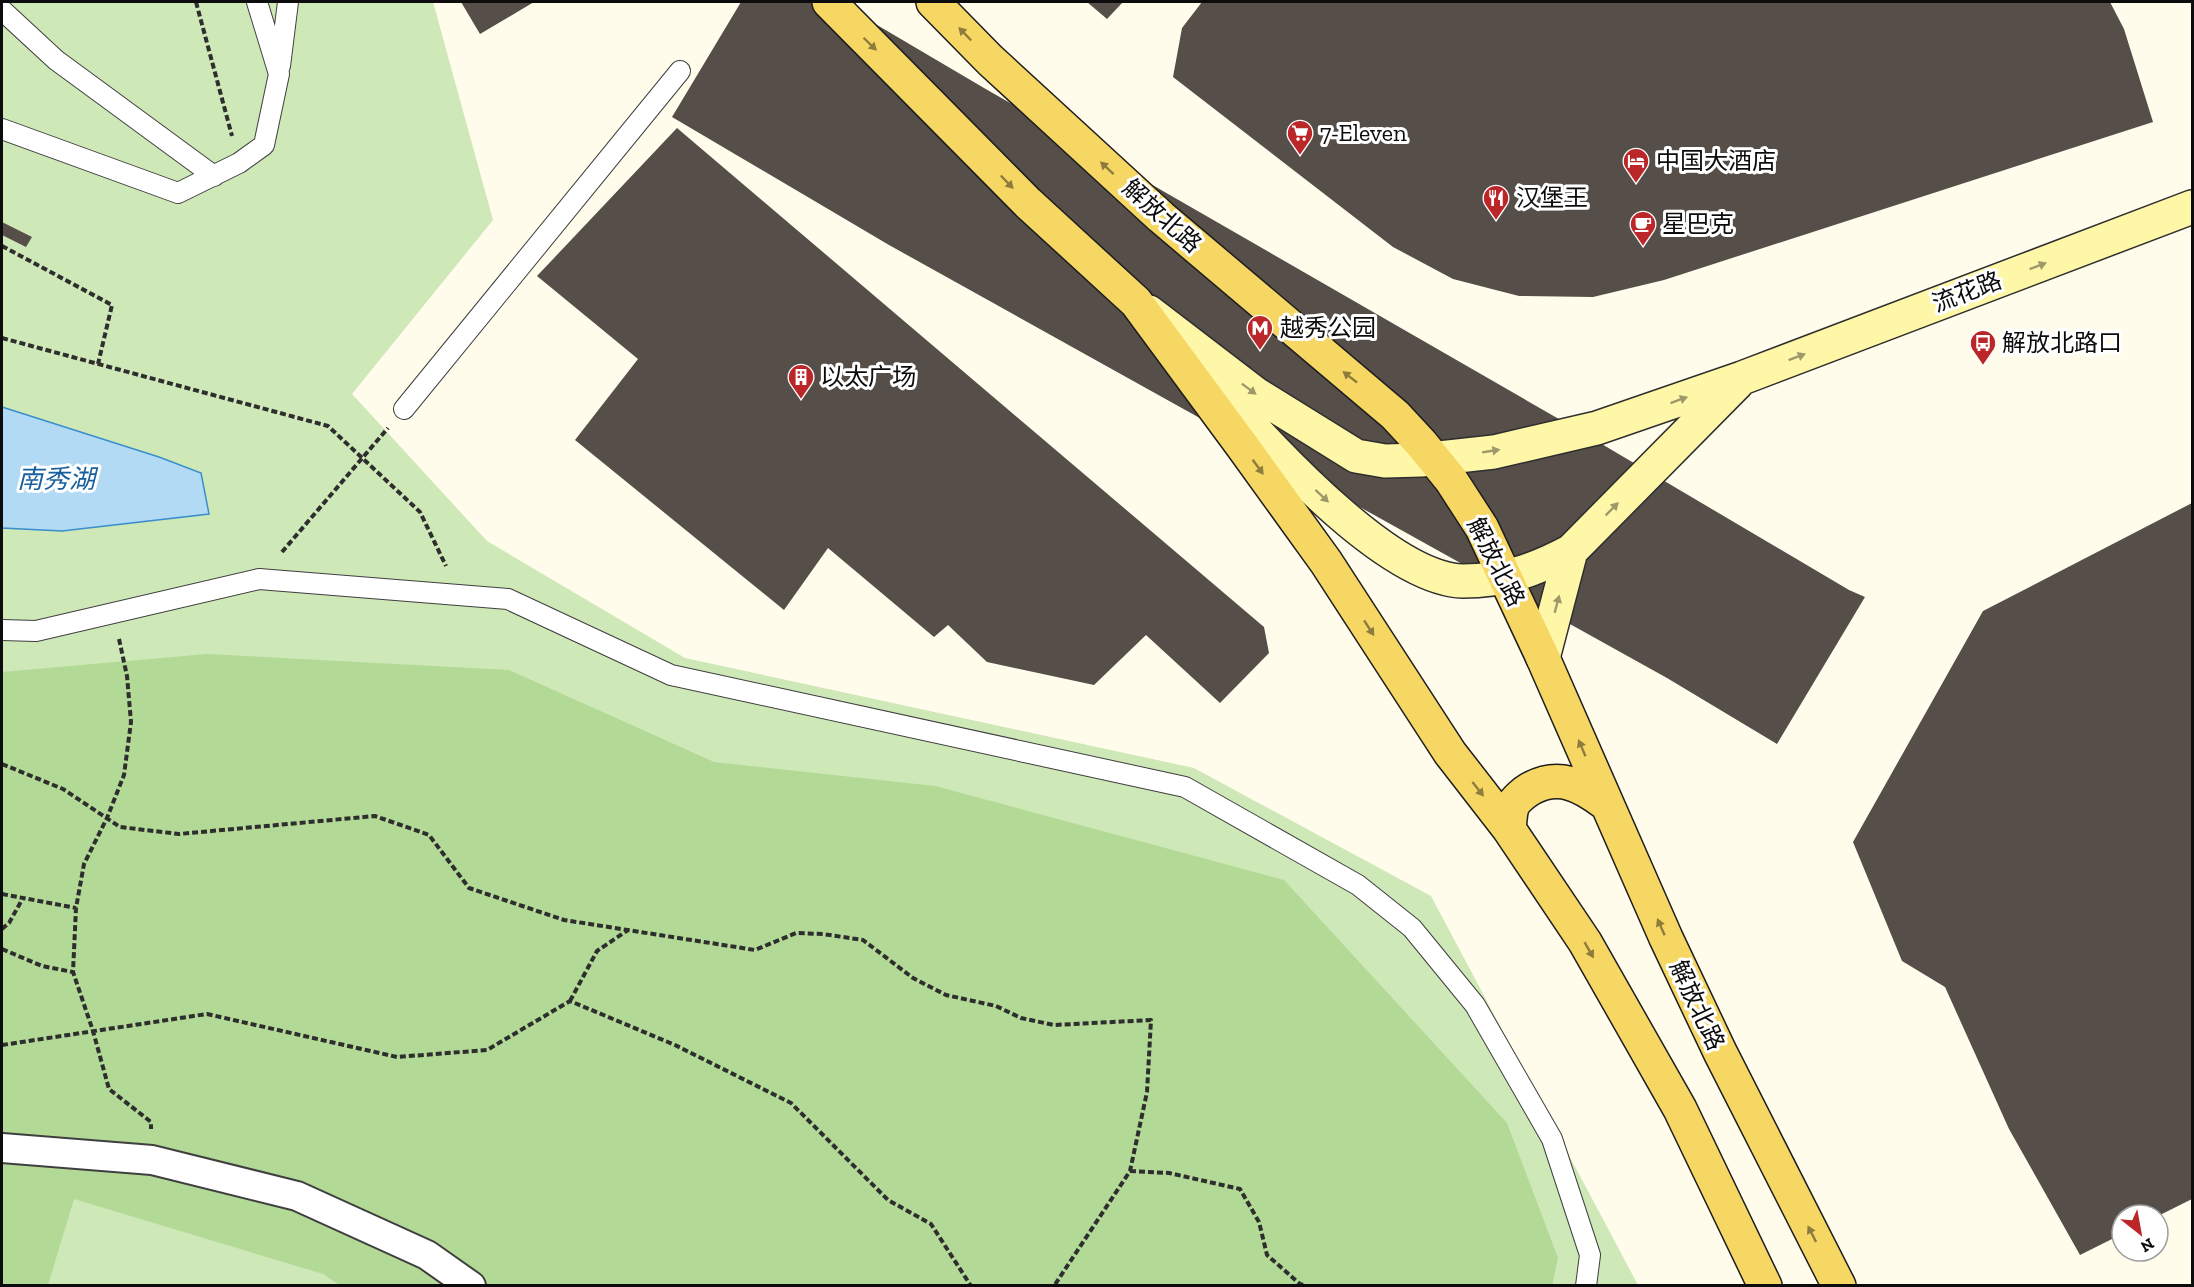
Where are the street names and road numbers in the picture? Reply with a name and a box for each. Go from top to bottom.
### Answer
street label: 解放北路 [1117,173,1208,259]
street label: 流花路 [1928,265,2006,318]
street label: 解放北路 [1462,512,1531,611]
street label: 解放北路 [1664,955,1731,1054]

